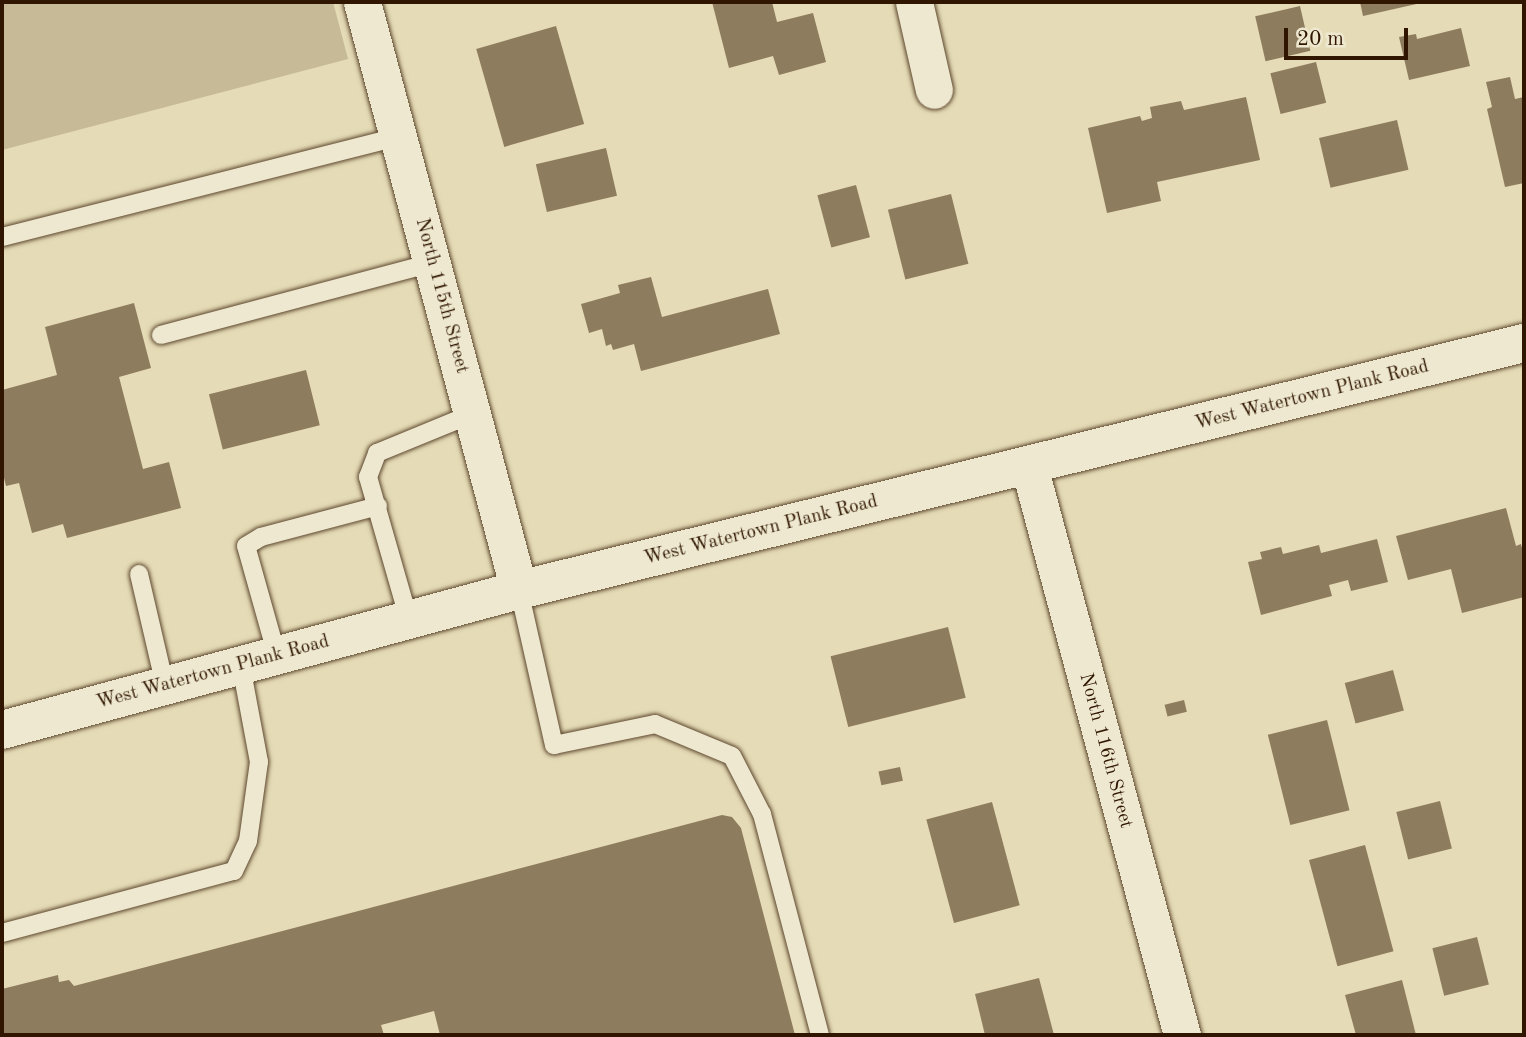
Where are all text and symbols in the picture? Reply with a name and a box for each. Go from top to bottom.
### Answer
scale bar [1288,14,1412,58]
text: 20 m [1297,29,1344,50]
street label: North 115th Street [409,216,473,376]
street label: West Watertown Plank Road [1193,356,1431,436]
street label: West Watertown Plank Road [642,491,880,571]
street label: West Watertown Plank Road [94,631,332,715]
street label: North 116th Street [1073,671,1137,831]

